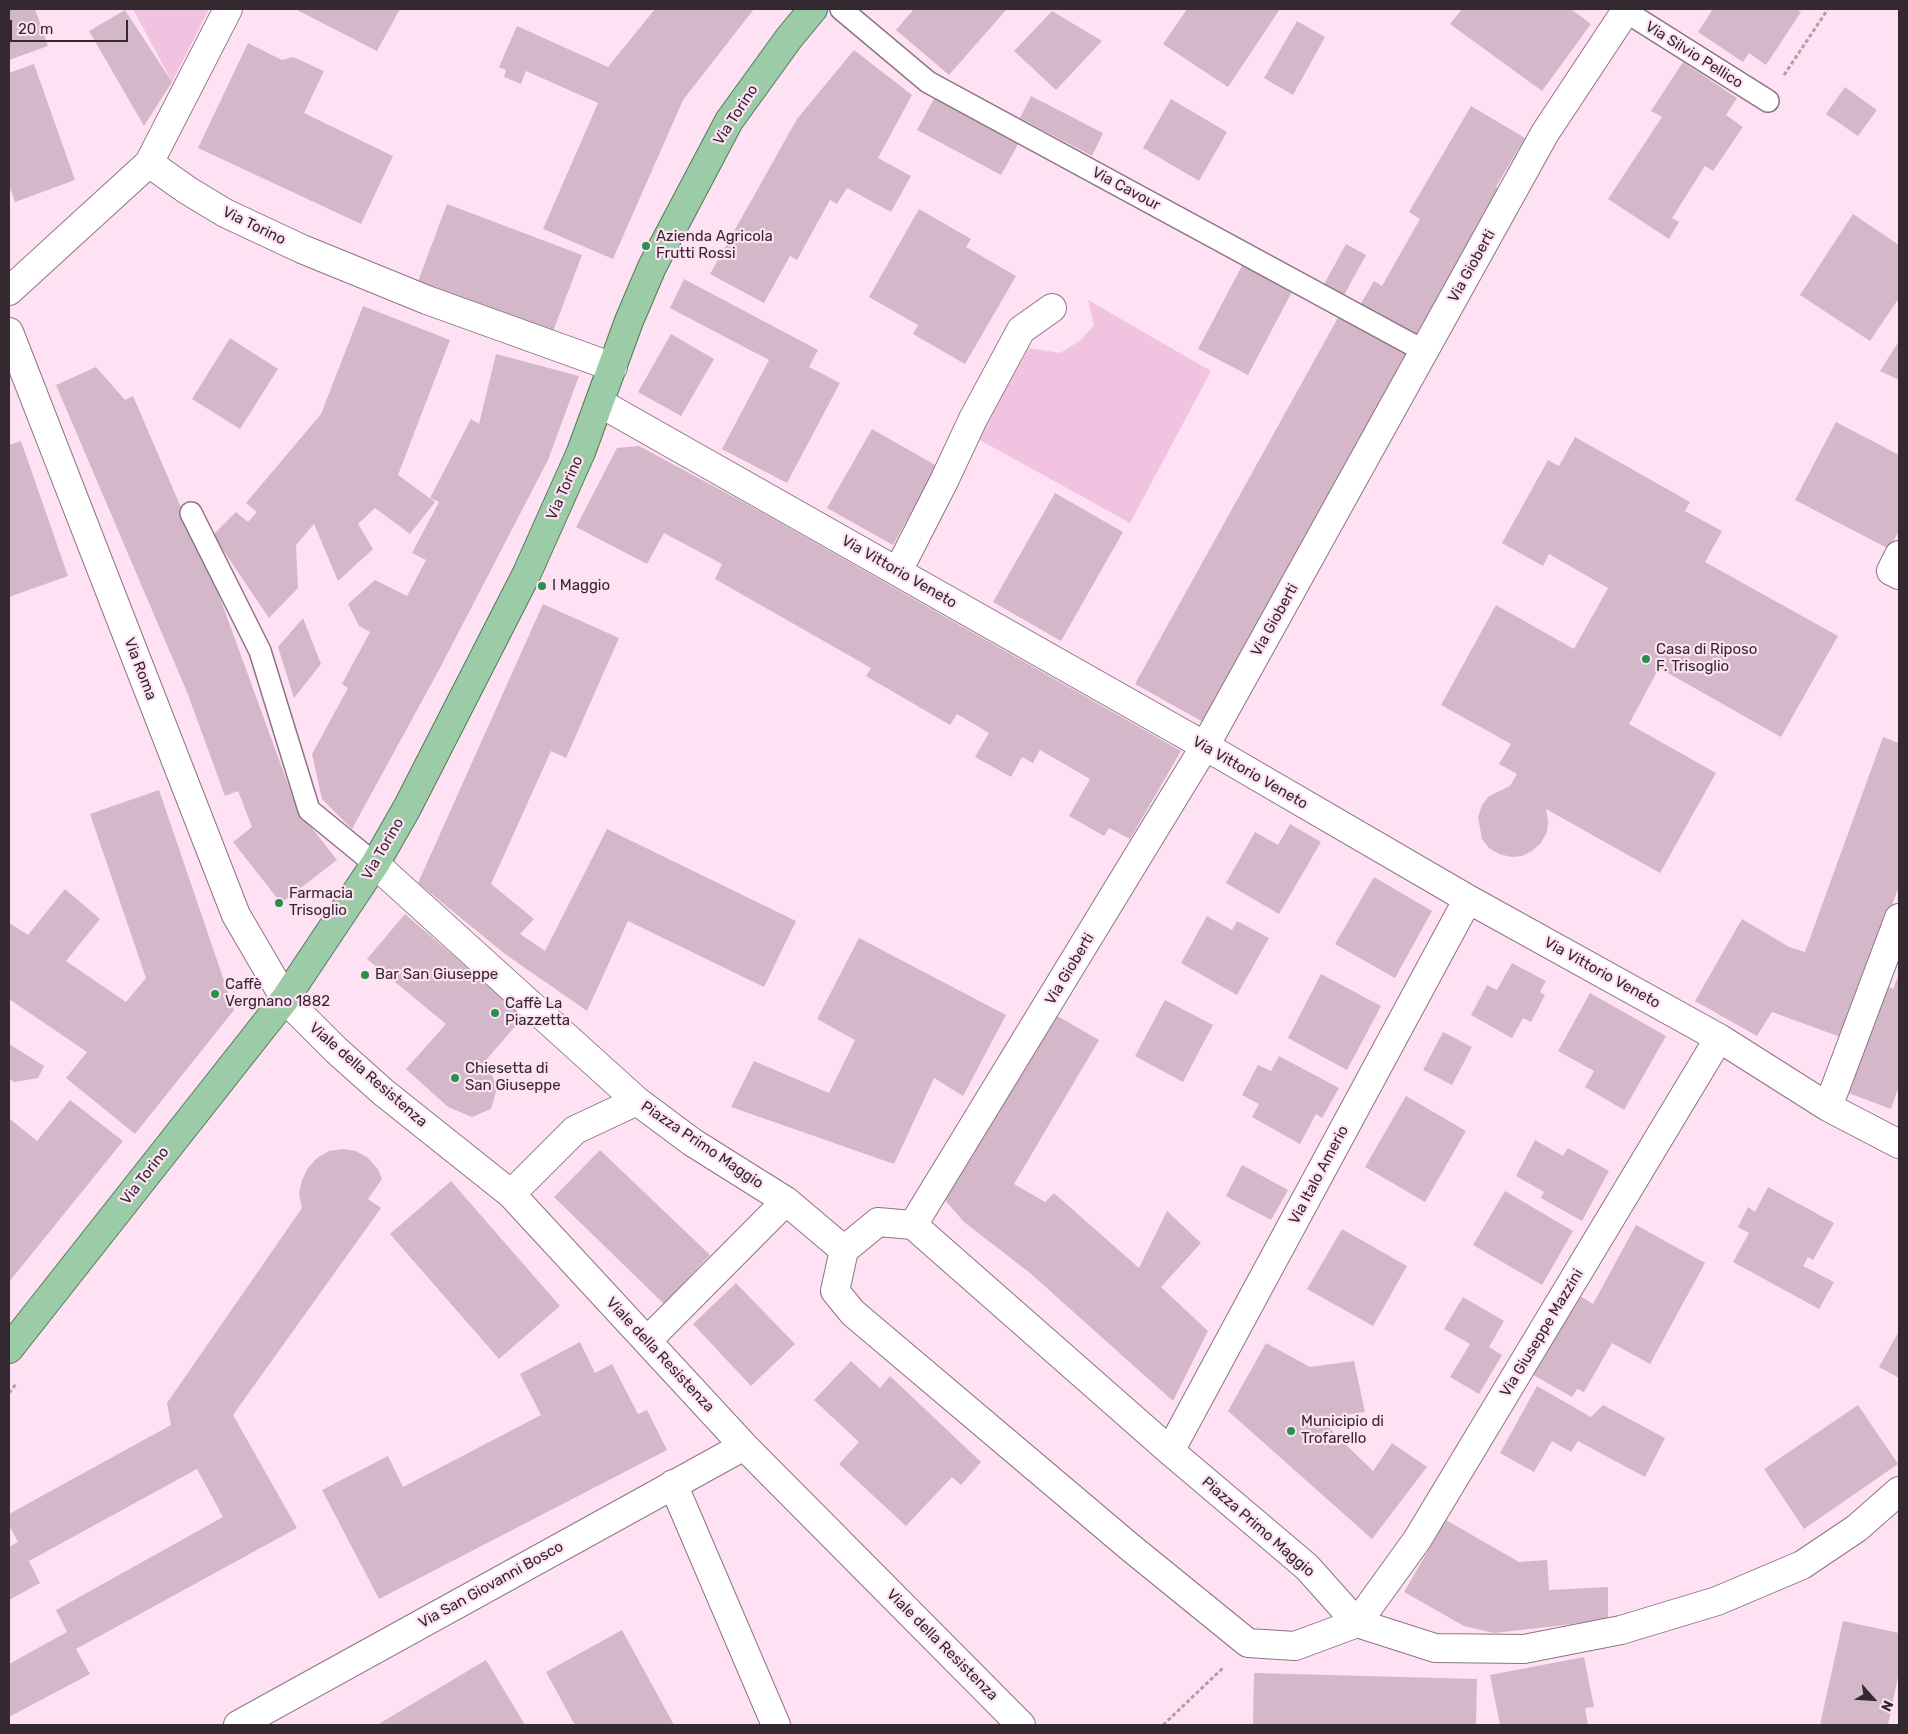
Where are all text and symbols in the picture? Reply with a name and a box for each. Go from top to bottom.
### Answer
scale bar [12,10,130,42]
street label: Via Silvio Pellico [1642,18,1746,92]
text: 20 m [18,20,53,38]
street label: Via Torino [710,81,762,149]
street label: Via Cavour [1089,163,1163,215]
street label: Via Torino [219,203,289,249]
street label: Via Gioberti [1445,227,1499,305]
place label: Azienda Agricola Frutti Rossi [656,228,773,263]
marker: Azienda Agricola Frutti Rossi [640,240,652,252]
street label: Via Torino [543,453,587,523]
street label: Via Vittorio Veneto [838,532,960,612]
place label: I Maggio [552,577,610,595]
marker: I Maggio [536,580,548,592]
street label: Via Gioberti [1248,581,1302,659]
street label: Via Roma [120,635,160,703]
place label: Casa di Riposo F. Trisoglio [1656,641,1757,676]
marker: Casa di Riposo F. Trisoglio [1640,653,1652,665]
street label: Via Vittorio Veneto [1189,733,1311,813]
street label: Via Torino [358,815,408,883]
place label: Farmacia Trisoglio [289,885,353,920]
marker: Farmacia Trisoglio [273,897,285,909]
street label: Via Gioberti [1042,930,1098,1008]
street label: Via Vittorio Veneto [1541,934,1663,1012]
place label: Bar San Giuseppe [375,966,498,984]
marker: Bar San Giuseppe [359,969,371,981]
place label: Caffè Vergnano 1882 [225,976,330,1011]
marker: Caffè Vergnano 1882 [209,988,221,1000]
place label: Caffè La Piazzetta [505,995,570,1030]
marker: Caffè La Piazzetta [489,1007,501,1019]
street label: Viale della Resistenza [305,1019,431,1131]
place label: Chiesetta di San Giuseppe [465,1060,561,1095]
marker: Chiesetta di San Giuseppe [449,1072,461,1084]
street label: Piazza Primo Maggio [637,1097,767,1193]
street label: Via Italo Amerio [1285,1123,1353,1227]
street label: Via Torino [117,1144,173,1208]
street label: Via Giuseppe Mazzini [1497,1266,1587,1400]
street label: Viale della Resistenza [602,1294,718,1416]
place label: Municipio di Trofarello [1301,1413,1384,1448]
marker: Municipio di Trofarello [1285,1425,1297,1437]
street label: Piazza Primo Maggio [1198,1473,1318,1581]
street label: Via San Giovanni Bosco [415,1538,567,1632]
street label: Viale della Resistenza [882,1585,1002,1705]
north arrow [1848,1674,1898,1724]
text: N [1877,1698,1897,1714]

